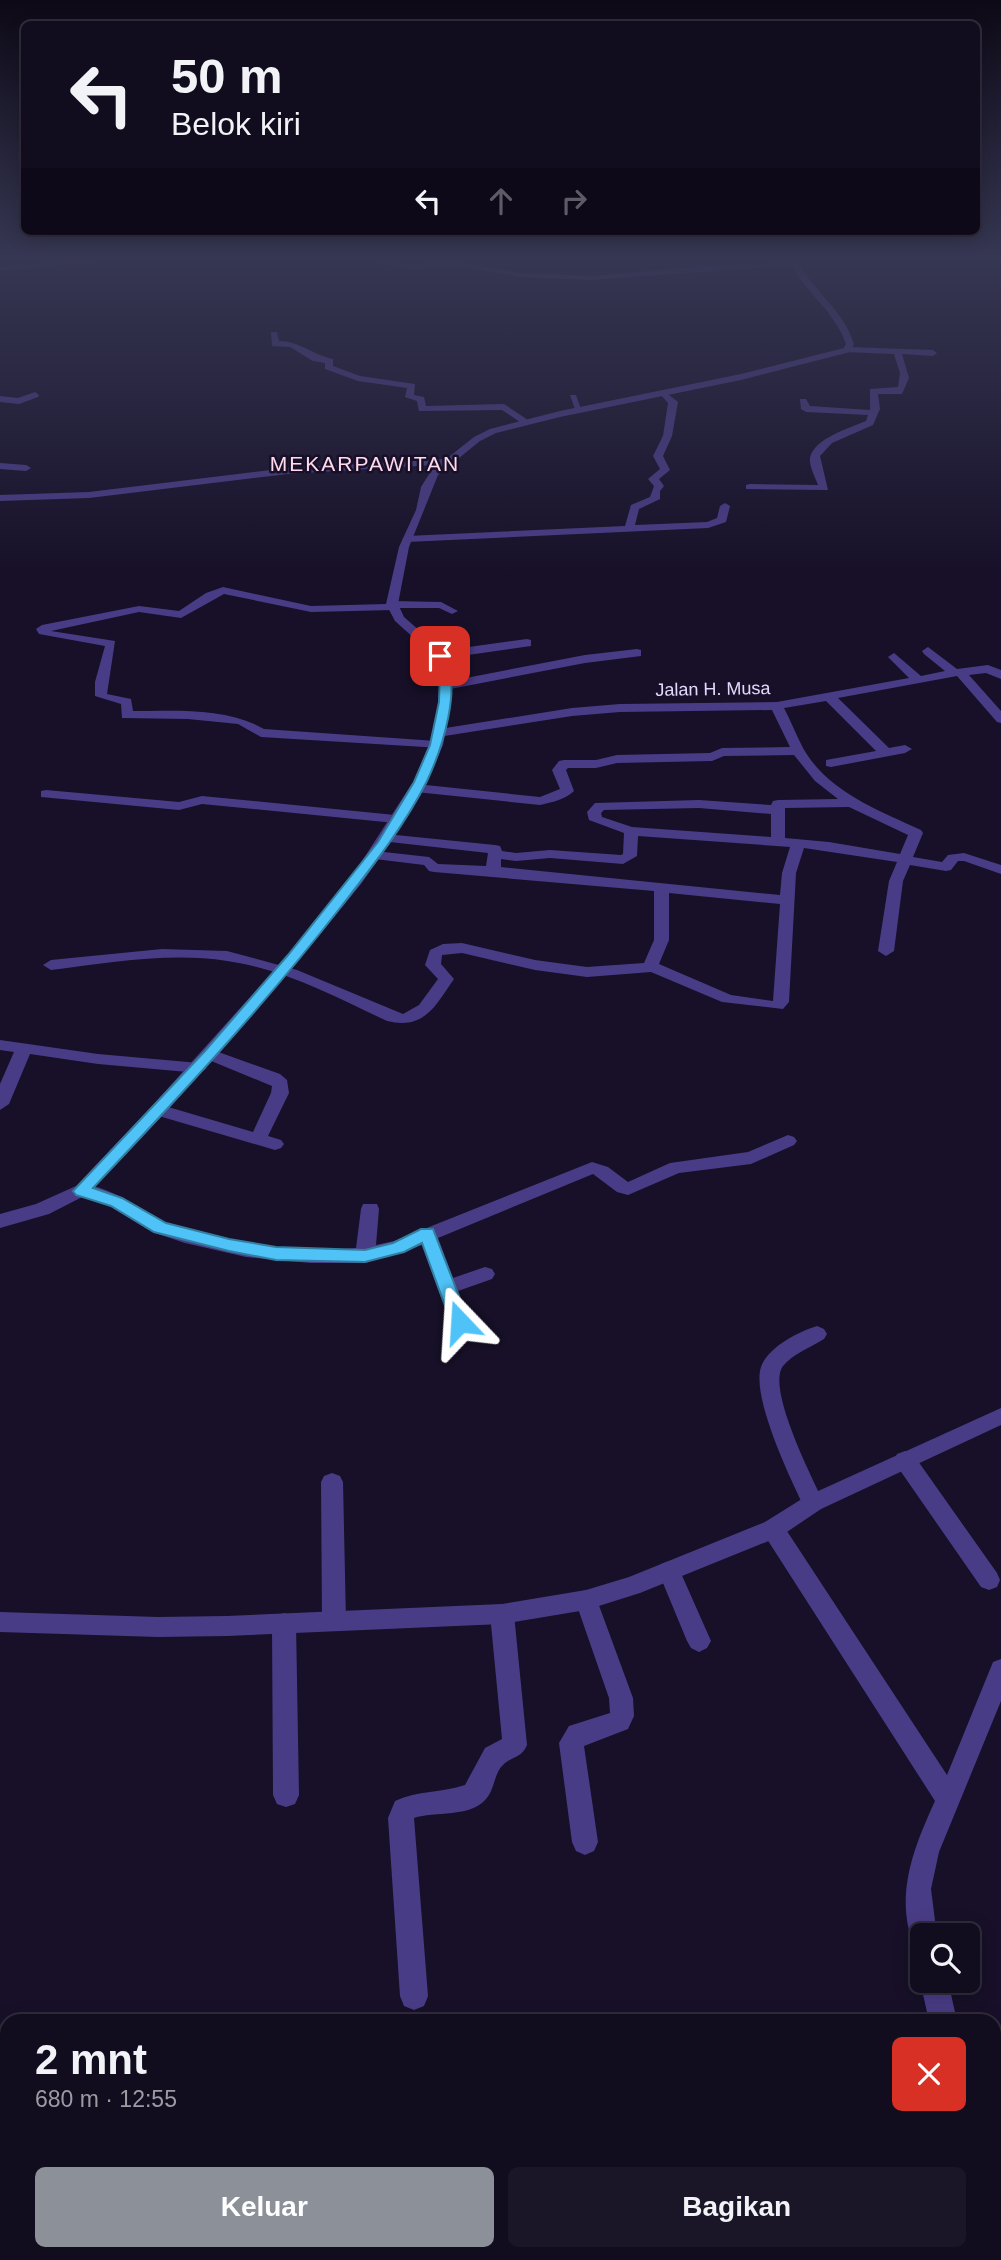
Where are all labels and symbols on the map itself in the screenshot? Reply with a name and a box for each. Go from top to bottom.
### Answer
district label: MEKARPAWITAN [270,452,460,475]
pin [410,626,470,686]
street label: Jalan H. Musa [655,678,772,700]
position arrow [423,1285,497,1359]

